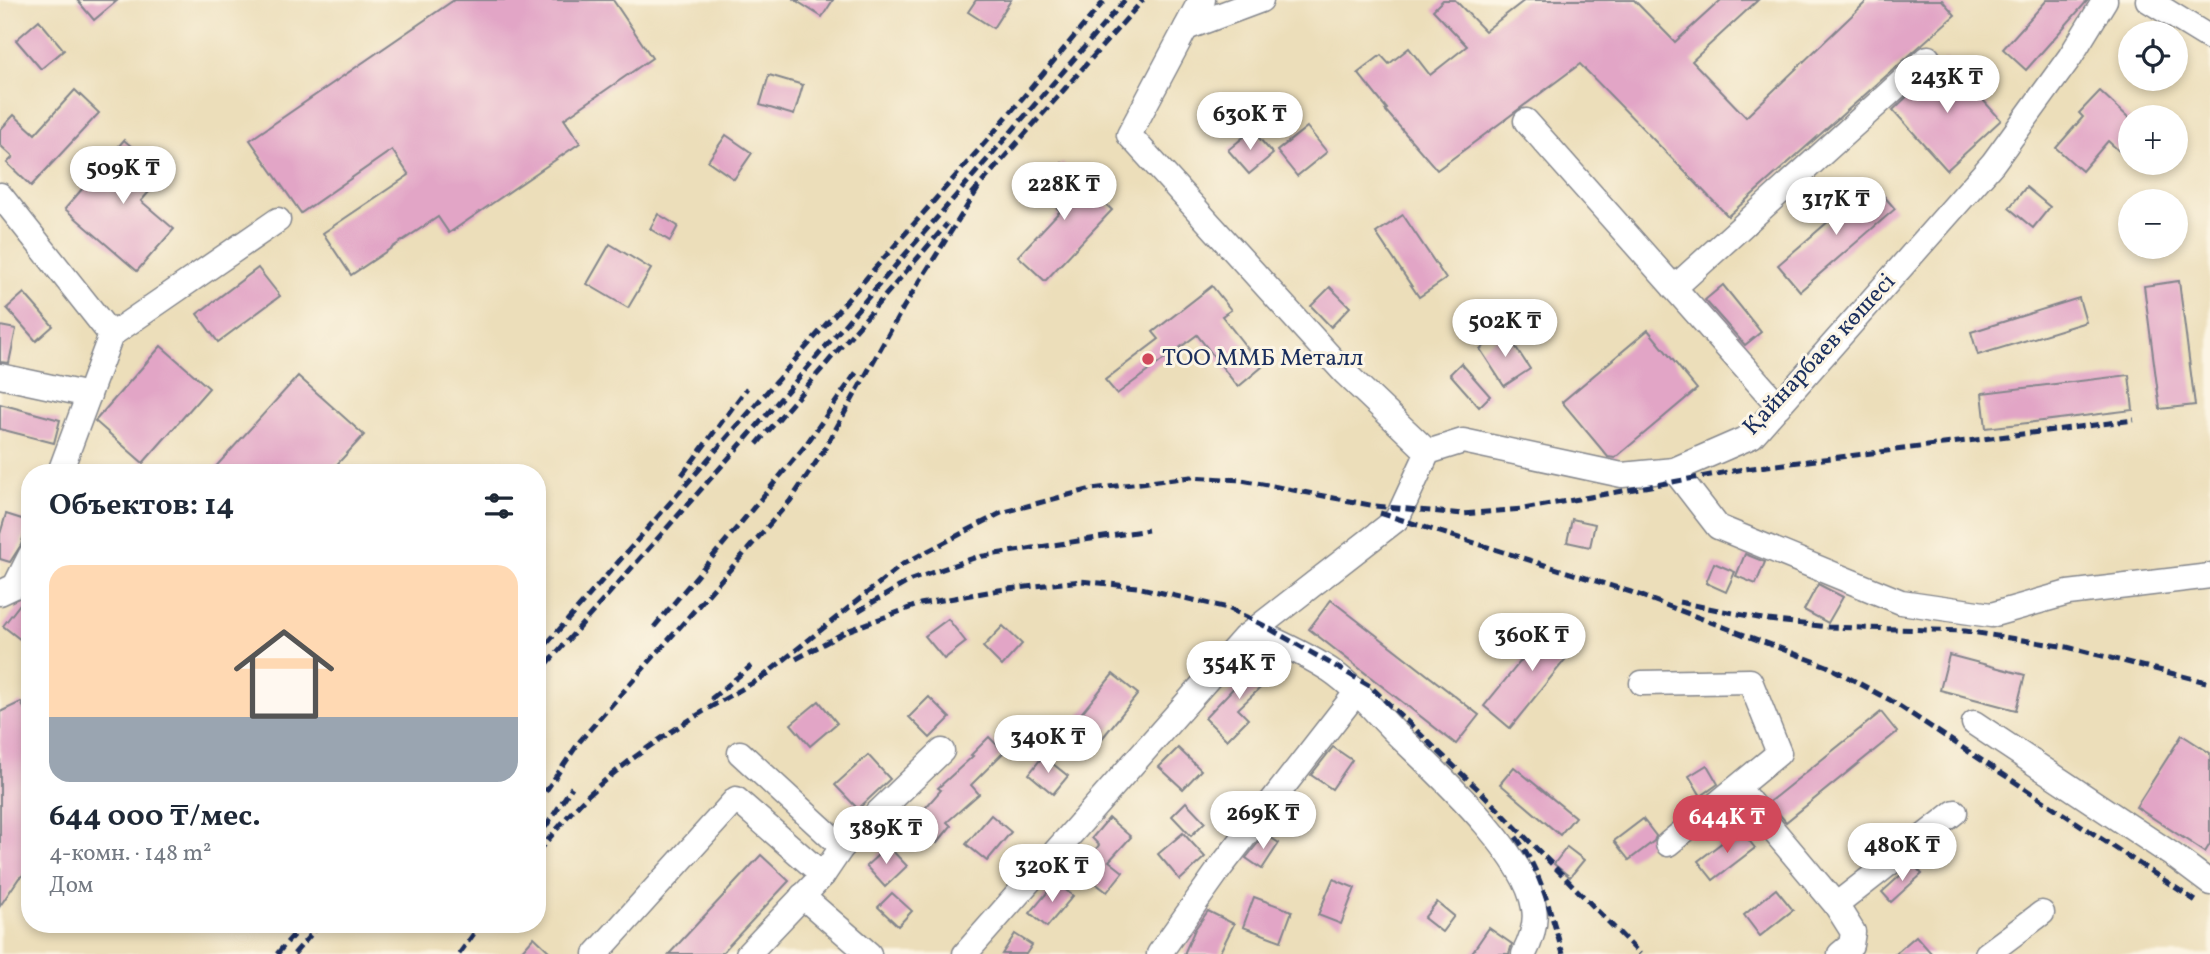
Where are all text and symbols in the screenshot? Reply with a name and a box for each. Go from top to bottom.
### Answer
map controls [2118,21,2188,259]
button: locate [2118,21,2188,91]
pin: 243K ₸ [1890,55,2004,115]
text: 243K ₸ [1911,62,1983,94]
pin: 630K ₸ [1193,92,1307,152]
text: 630K ₸ [1213,99,1287,131]
button: + [2118,105,2188,175]
pin: 509K ₸ [66,146,180,206]
text: 509K ₸ [86,153,160,185]
pin: 228K ₸ [1007,162,1121,222]
text: 228K ₸ [1028,169,1100,201]
pin: 317K ₸ [1779,177,1893,237]
text: 317K ₸ [1802,184,1870,216]
button: − [2118,189,2188,259]
street label: Қайнарбаев көшесі [1736,266,1904,444]
pin: 502K ₸ [1448,300,1562,359]
text: 502K ₸ [1468,306,1542,338]
place label: ТОО ММБ Металл [1162,342,1363,376]
marker: ТОО ММБ Металл [1140,351,1156,367]
text: Объектов: 14 [49,485,234,527]
icon: filters [480,487,518,525]
icon: home [221,611,347,737]
pin: 360K ₸ [1475,614,1589,673]
text: 360K ₸ [1495,620,1569,652]
pin: 354K ₸ [1182,642,1296,701]
text: 354K ₸ [1202,648,1276,680]
pin: 340K ₸ [991,716,1105,775]
text: 340K ₸ [1010,722,1086,754]
pin: 269K ₸ [1206,792,1320,851]
text: 644 000 ₸/мес. [49,796,261,838]
pin: 644K ₸ [1670,796,1784,855]
text: 269K ₸ [1226,798,1300,830]
text: 644K ₸ [1689,802,1765,834]
pin: 389K ₸ [829,806,943,866]
text: 389K ₸ [849,813,923,845]
pin: 480K ₸ [1845,824,1959,883]
text: 480K ₸ [1864,830,1940,862]
text: 4-комн. · 148 m² [49,838,212,870]
pin: 320K ₸ [995,844,1109,904]
text: 320K ₸ [1015,851,1089,883]
text: Дом [49,870,93,902]

